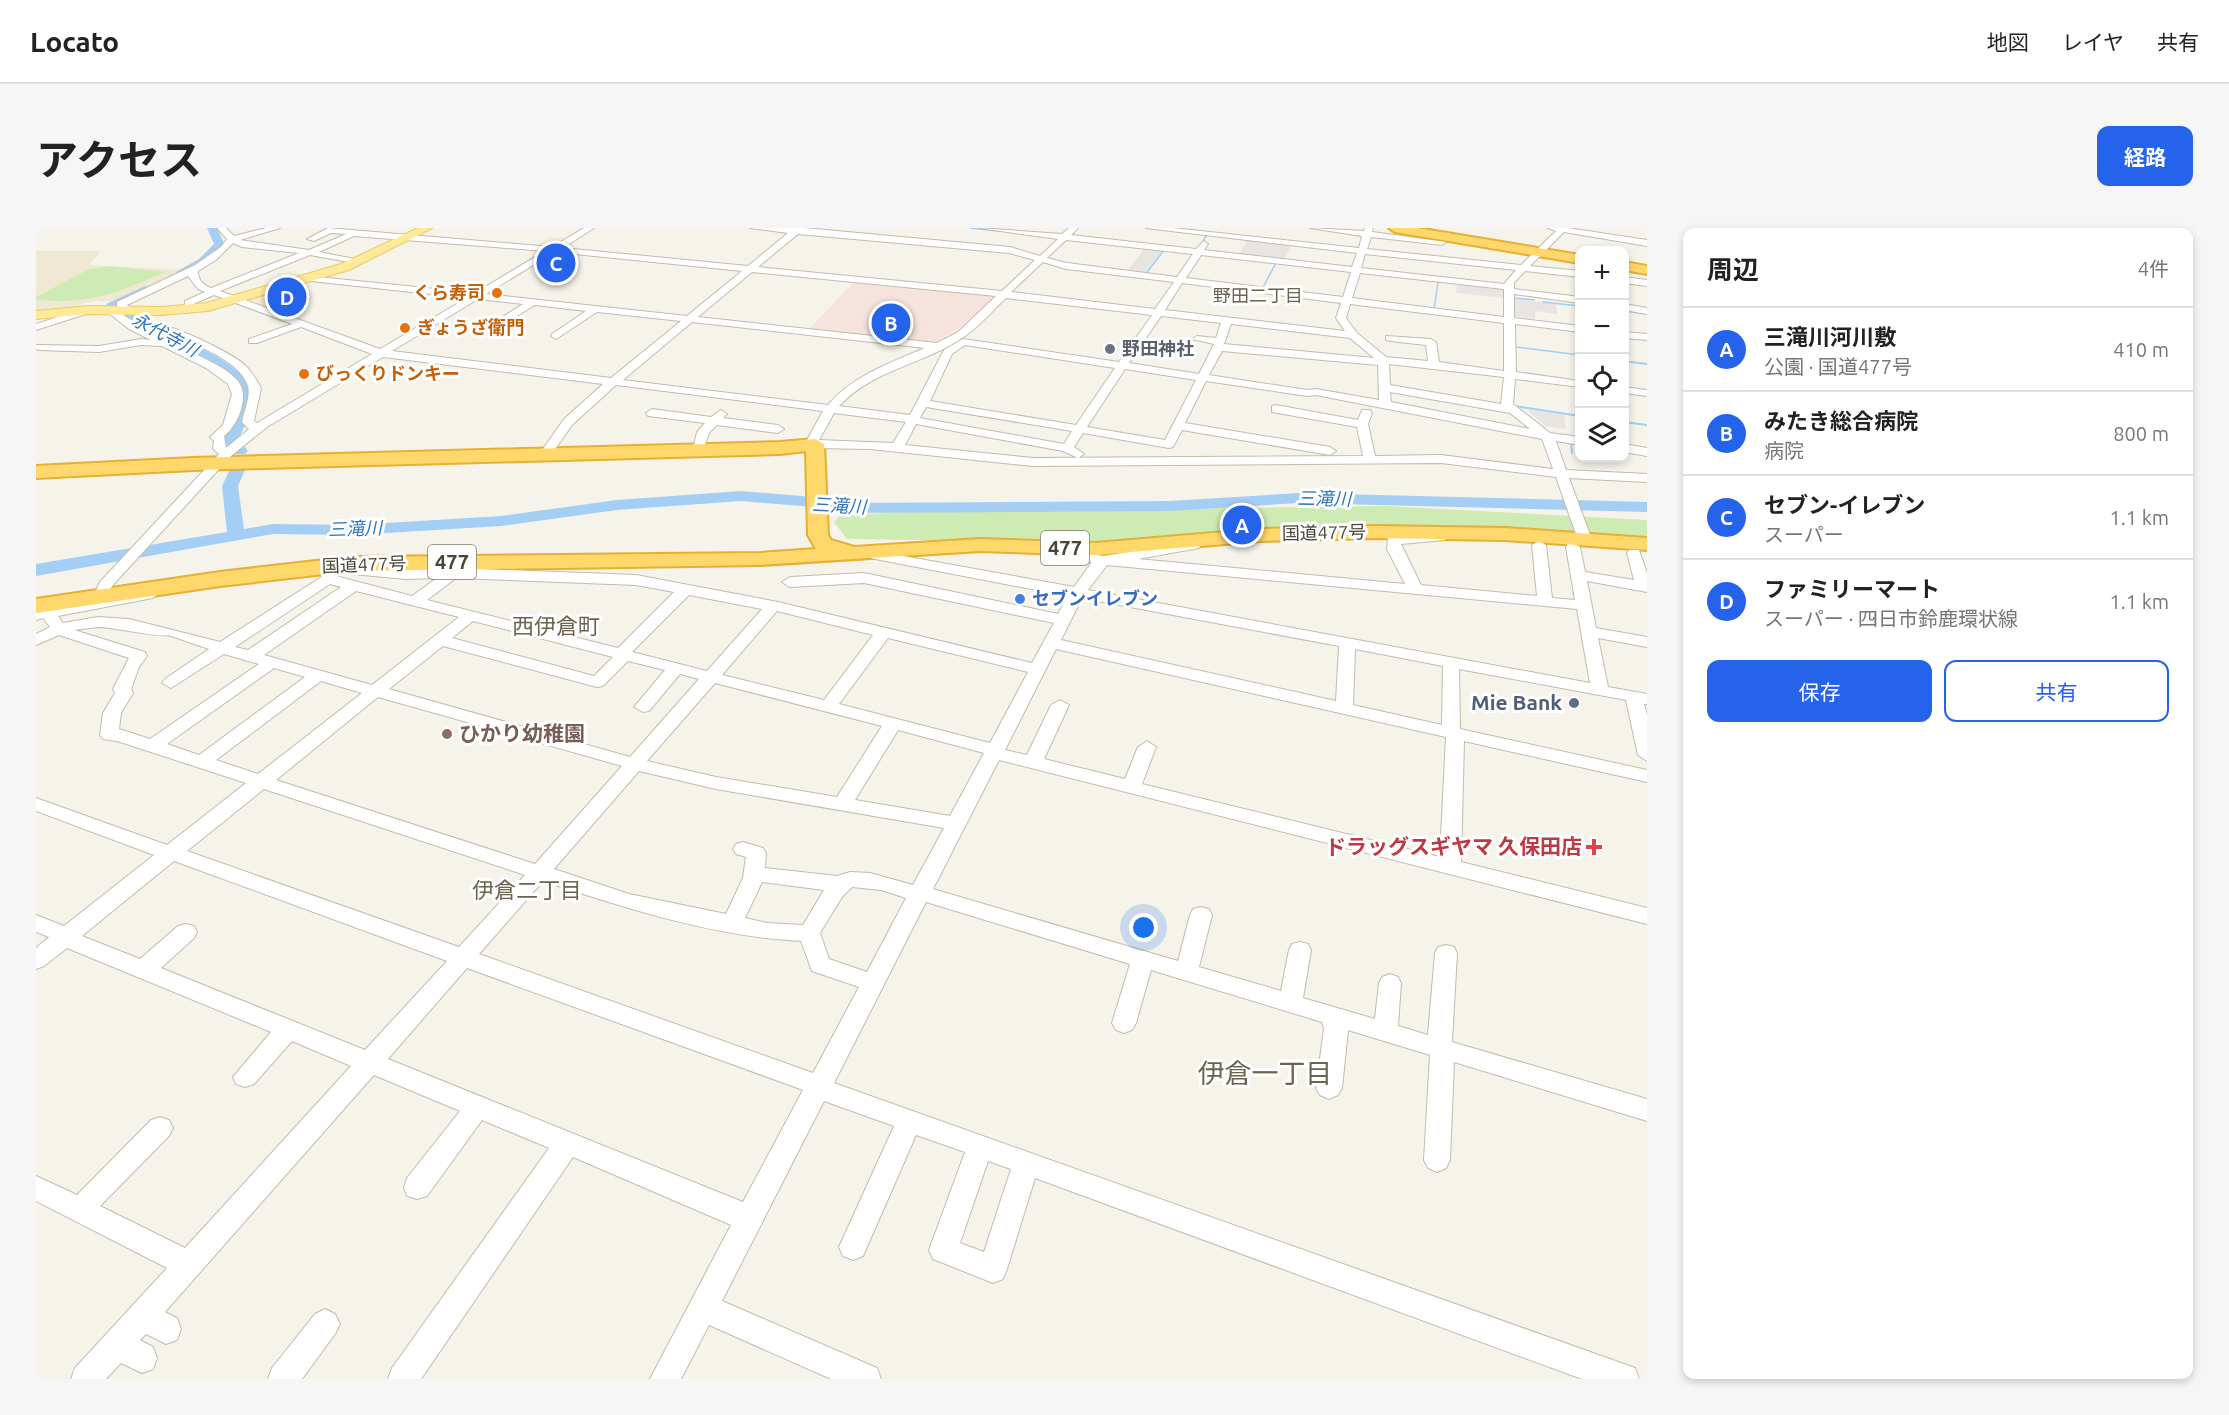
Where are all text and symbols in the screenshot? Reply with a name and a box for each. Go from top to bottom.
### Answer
text: Locato [30,26,119,57]
text: 地図 [1987,30,2029,54]
text: レイヤ [2062,30,2124,54]
text: 共有 [2157,30,2199,54]
button: 経路 [2097,126,2193,186]
text: アクセス [36,136,202,183]
pin: C [536,240,576,285]
map controls [1575,246,1629,462]
button: + [1575,246,1629,300]
text: 周辺 [1707,255,1759,284]
text: 4件 [2138,257,2169,280]
pin: D [268,274,306,320]
place label: くら寿司 [413,282,485,302]
district label: 野田二丁目 [1213,285,1303,305]
marker: くら寿司 [490,286,504,300]
pin: B [872,300,910,346]
button: − [1575,300,1629,354]
water label: 永代寺川 [129,308,204,361]
place label: ぎょうざ衛門 [417,317,524,337]
marker: ぎょうざ衛門 [398,321,412,335]
text: 三滝川河川敷 [1764,324,1896,349]
place label: 野田神社 [1122,338,1194,358]
text: A [1719,338,1734,361]
text: 410 m [2113,338,2169,361]
marker: 野田神社 [1103,342,1117,356]
button: locate [1575,354,1629,408]
text: 公園 · 国道477号 [1764,355,1912,378]
place label: びっくりドンキー [316,363,460,383]
marker: びっくりドンキー [297,367,311,381]
button: layers [1575,408,1629,462]
text: みたき総合病院 [1764,408,1918,433]
text: B [1720,422,1733,445]
text: 800 m [2113,422,2169,445]
text: 病院 [1764,439,1804,462]
water label: 三滝川 [1297,488,1353,509]
text: セブン-イレブン [1764,492,1925,517]
water label: 三滝川 [812,494,869,517]
pin: A [1222,502,1262,548]
text: C [1720,506,1733,529]
text: 1.1 km [2110,506,2169,529]
water label: 三滝川 [328,517,384,539]
street label: 国道477号 [1282,521,1366,543]
text: スーパー [1764,523,1844,546]
road number: 477 [1041,531,1089,565]
road number: 477 [428,545,476,579]
street label: 国道477号 [321,553,407,575]
text: ファミリーマート [1764,576,1940,601]
place label: セブンイレブン [1032,588,1158,608]
text: D [1719,590,1734,613]
text: 1.1 km [2110,590,2169,613]
marker: セブンイレブン [1013,592,1027,606]
text: スーパー · 四日市鈴鹿環状線 [1764,607,2018,630]
district label: 西伊倉町 [512,613,600,638]
button: 保存 [1707,660,1932,722]
button: 共有 [1944,660,2169,722]
place label: Mie Bank [1471,690,1562,714]
marker: Mie Bank [1567,696,1581,710]
place label: ひかり幼稚園 [459,721,585,745]
marker: ひかり幼稚園 [440,727,454,741]
place label: ドラッグスギヤマ 久保田店 [1325,834,1582,858]
marker: ドラッグスギヤマ 久保田店 [1587,840,1601,854]
district label: 伊倉二丁目 [472,877,582,902]
your location [1129,913,1158,942]
district label: 伊倉一丁目 [1198,1058,1333,1088]

